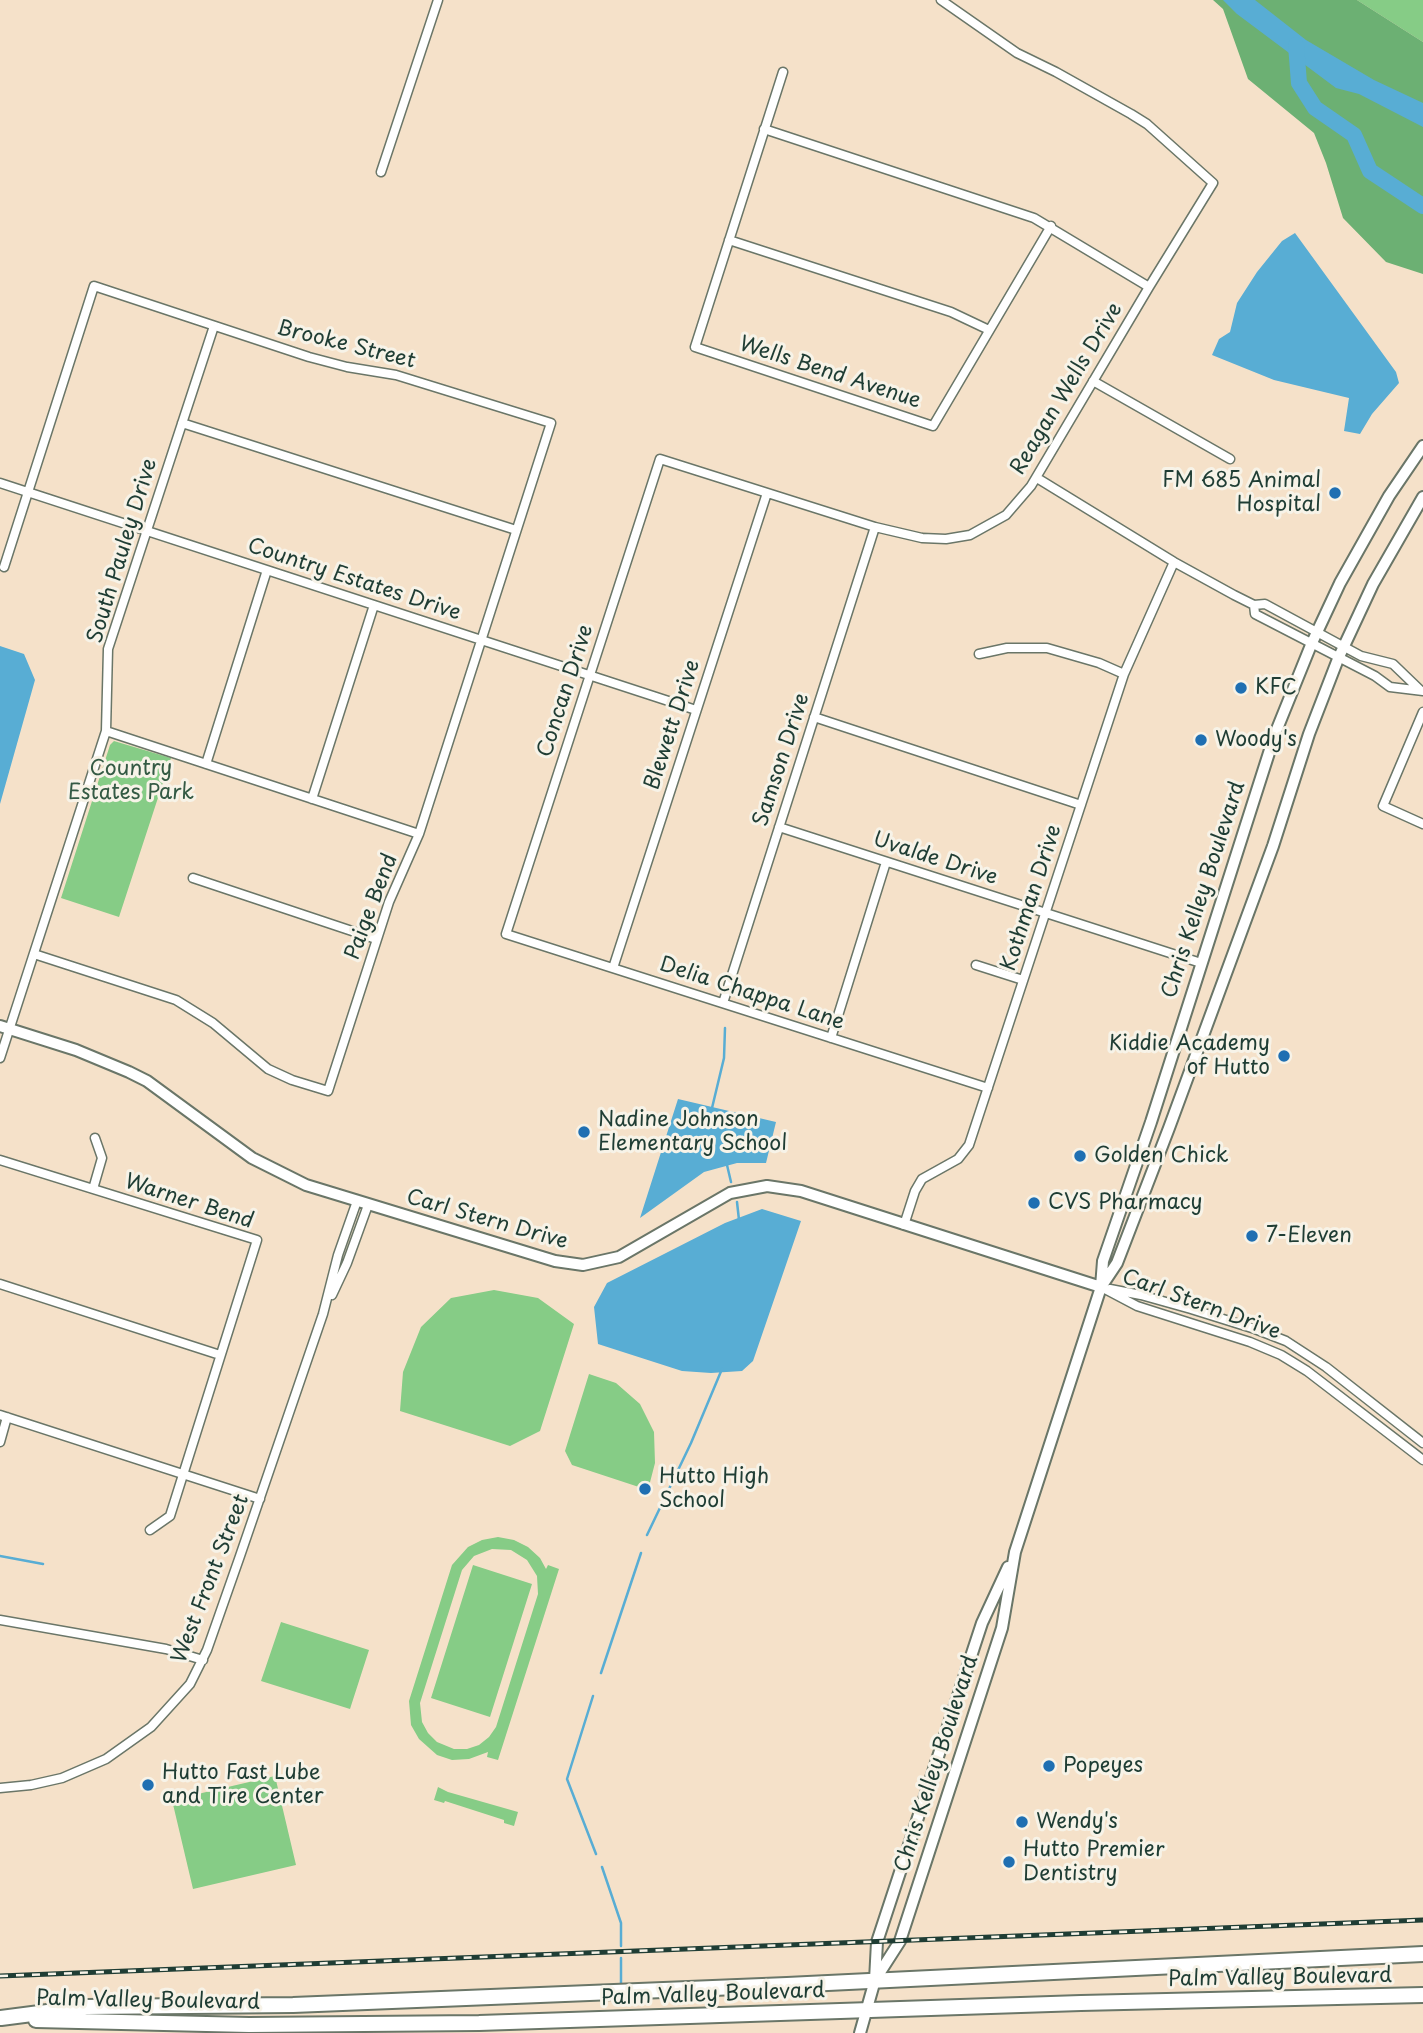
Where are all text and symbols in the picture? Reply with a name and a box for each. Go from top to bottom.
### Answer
street label: Reagan Wells Drive [1006,298,1128,480]
street label: Brooke Street [274,316,418,374]
street label: Wells Bend Avenue [736,332,924,414]
street label: South Pauley Drive [83,456,163,646]
place label: FM 685 Animal Hospital [1162,468,1321,518]
marker: FM 685 Animal Hospital [1327,485,1343,501]
street label: Country Estates Drive [244,534,464,626]
street label: Concan Drive [533,622,599,760]
street label: Blewett Drive [640,657,706,793]
place label: KFC [1255,675,1297,701]
marker: KFC [1233,680,1249,696]
street label: Samson Drive [749,690,815,830]
place label: Woody's [1215,727,1297,753]
marker: Woody's [1193,732,1209,748]
park label: Country Estates Park [68,756,194,806]
street label: Chris Kelley Boulevard [1157,778,1251,1002]
street label: Kothman Drive [996,822,1068,974]
street label: Uvalde Drive [870,827,1000,891]
street label: Paige Bend [340,851,404,963]
street label: Delia Chappa Lane [656,952,848,1036]
place label: Kiddie Academy of Hutto [1108,1031,1270,1081]
marker: Kiddie Academy of Hutto [1276,1048,1292,1064]
place label: Nadine Johnson Elementary School [598,1107,787,1157]
marker: Nadine Johnson Elementary School [576,1124,592,1140]
place label: Golden Chick [1094,1143,1228,1169]
marker: Golden Chick [1072,1148,1088,1164]
street label: Warner Bend [122,1169,256,1235]
street label: Carl Stern Drive [403,1185,571,1255]
place label: CVS Pharmacy [1048,1190,1203,1216]
marker: CVS Pharmacy [1026,1195,1042,1211]
place label: 7-Eleven [1266,1223,1352,1249]
marker: 7-Eleven [1244,1228,1260,1244]
street label: Carl Stern Drive [1118,1265,1284,1345]
place label: Hutto High School [659,1464,769,1514]
marker: Hutto High School [637,1481,653,1497]
street label: West Front Street [167,1491,255,1667]
street label: Chris Kelley Boulevard [890,1652,984,1876]
place label: Popeyes [1063,1753,1143,1779]
marker: Popeyes [1041,1758,1057,1774]
place label: Hutto Fast Lube and Tire Center [162,1760,324,1810]
marker: Hutto Fast Lube and Tire Center [140,1777,156,1793]
place label: Wendy's [1036,1809,1118,1835]
marker: Wendy's [1014,1814,1030,1830]
place label: Hutto Premier Dentistry [1023,1837,1164,1887]
marker: Hutto Premier Dentistry [1001,1854,1017,1870]
street label: Palm Valley Boulevard [1168,1963,1392,1993]
street label: Palm Valley Boulevard [601,1979,825,2011]
street label: Palm Valley Boulevard [36,1986,260,2016]

